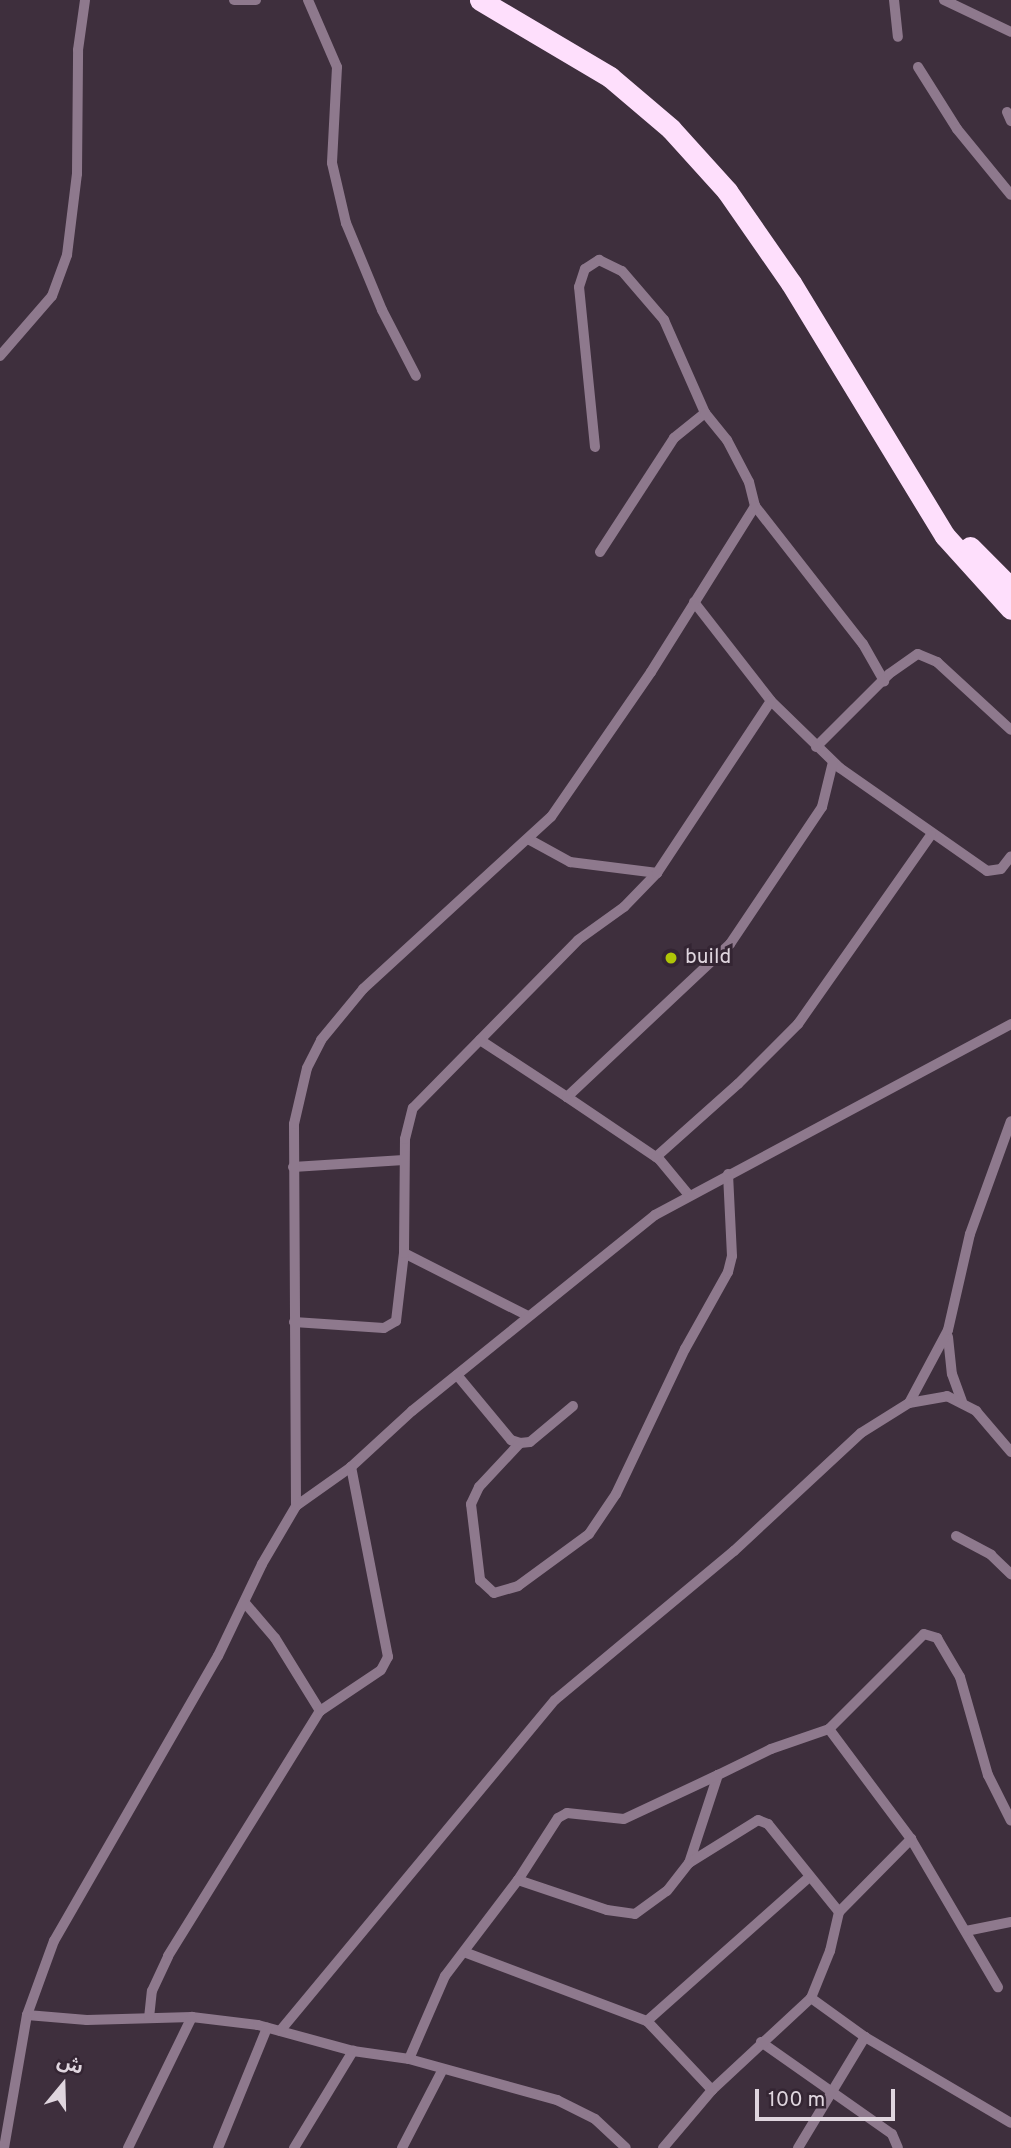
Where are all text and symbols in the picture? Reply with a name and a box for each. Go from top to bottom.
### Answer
place label: build [685,945,731,971]
marker: build [663,950,679,966]
north arrow [28,2050,98,2120]
text: ش [54,2050,86,2081]
scale bar [759,2074,899,2118]
text: 100 m [768,2087,825,2114]

